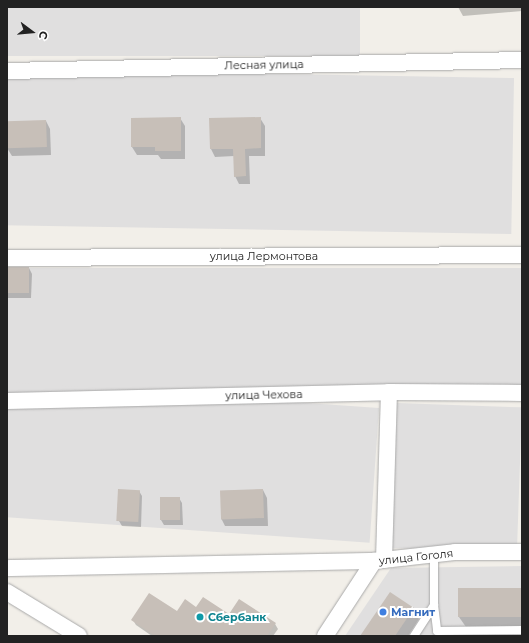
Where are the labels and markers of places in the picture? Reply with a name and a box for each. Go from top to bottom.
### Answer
place label: Магнит [391,605,435,619]
marker: Магнит [378,607,388,617]
place label: Сбербанк [208,610,266,624]
marker: Сбербанк [195,612,205,622]

